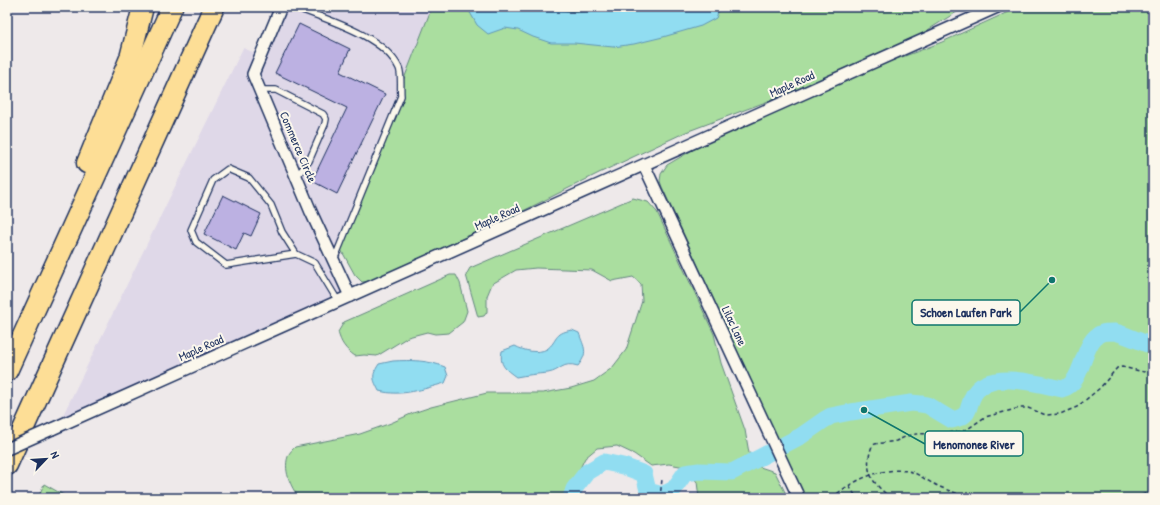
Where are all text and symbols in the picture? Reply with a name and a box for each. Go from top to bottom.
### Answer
street label: Maple Road [767,66,817,101]
street label: Commerce Circle [276,109,321,185]
street label: Maple Road [472,199,522,234]
callout: Schoen Laufen Park [912,300,1020,325]
street label: Lilac Lane [718,303,751,349]
text: Schoen Laufen Park [920,303,1012,321]
street label: Maple Road [176,330,226,365]
callout: Menomonee River [925,431,1023,456]
text: Menomonee River [933,435,1016,453]
north arrow [26,439,66,479]
text: N [47,449,63,461]

